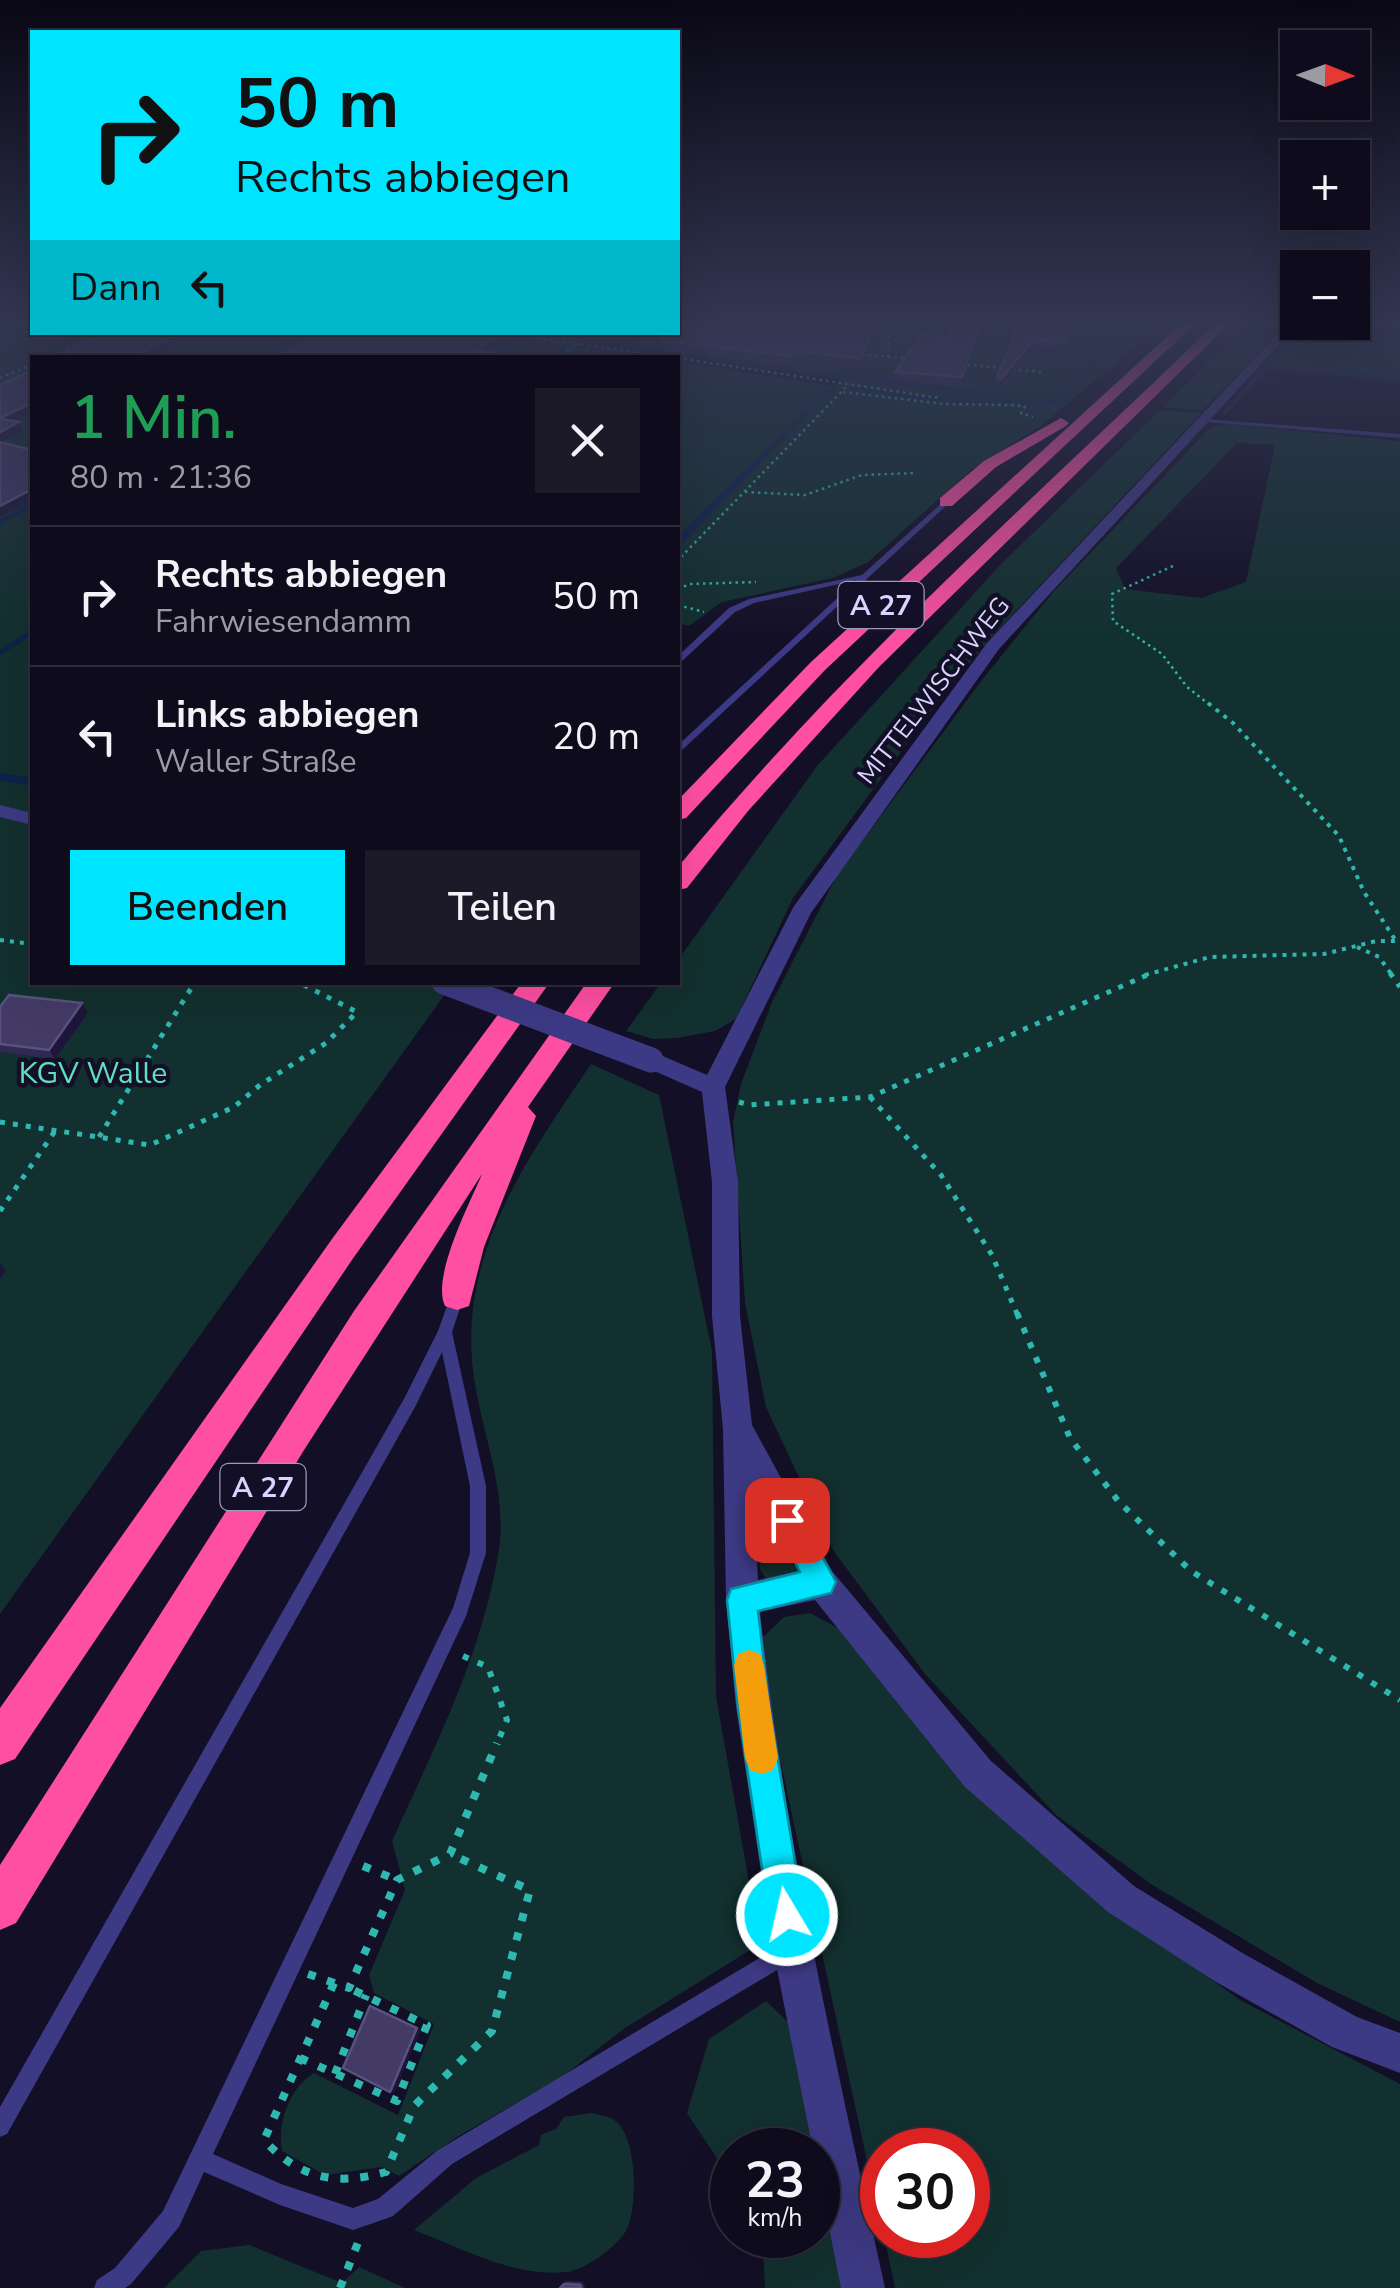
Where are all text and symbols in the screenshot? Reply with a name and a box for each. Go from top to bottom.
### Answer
north arrow [1280,30,1370,120]
map controls [1280,30,1370,340]
text: 50 m [235,56,399,152]
icon: right [70,70,200,200]
button: + [1280,140,1370,230]
text: Rechts abbiegen [235,147,570,208]
button: − [1280,250,1370,340]
icon: left [182,260,237,315]
text: Dann [70,262,162,313]
text: 1 Min. [70,377,237,459]
button: close [535,388,640,493]
text: 80 m · 21:36 [70,456,252,499]
text: Rechts abbiegen [155,549,447,600]
icon: right [70,569,125,624]
text: 50 m [552,571,640,622]
road number: A 27 [838,582,924,628]
street label: MITTELWISCHWEG [850,590,1018,791]
text: Fahrwiesendamm [155,600,412,643]
text: Links abbiegen [155,689,420,740]
icon: left [70,709,125,764]
text: 20 m [552,711,640,762]
text: Waller Straße [155,740,357,783]
button: Beenden [70,850,345,965]
button: Teilen [365,850,640,965]
park label: KGV Walle [19,1053,167,1094]
road number: A 27 [220,1464,306,1510]
pin [745,1478,830,1563]
icon: arrive [760,1493,815,1548]
position arrow [735,1863,839,1967]
speed limit sign: 30 [860,2128,990,2258]
text: 23 [745,2146,805,2215]
text: km/h [747,2201,803,2235]

